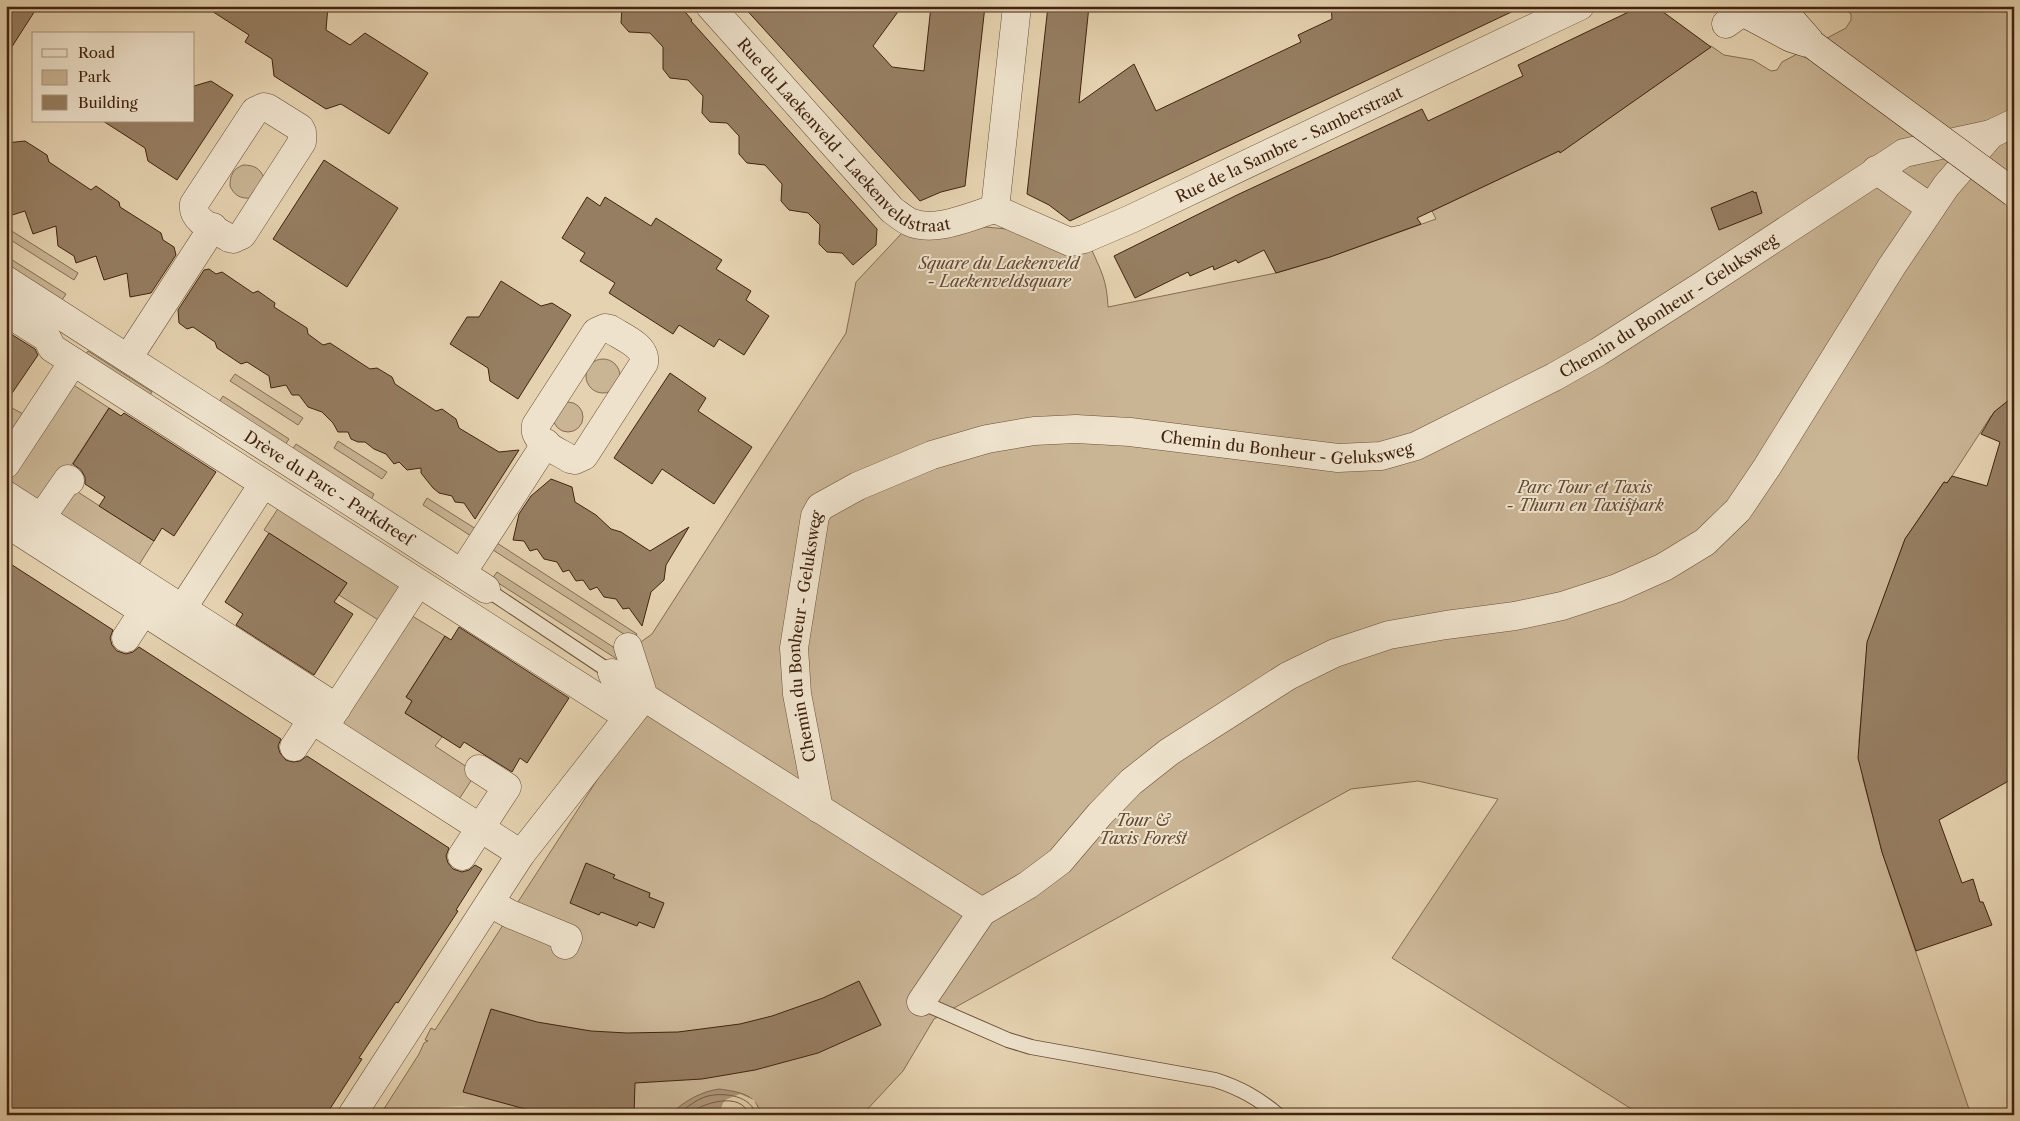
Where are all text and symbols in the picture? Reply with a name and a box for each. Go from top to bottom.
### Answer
legend [32,32,195,122]
street label: Rue du Laekenveld - Laekenveldstraat [733,34,953,236]
text: Road [78,43,115,62]
text: Park [78,67,112,86]
street label: Rue de la Sambre - Samberstraat [1172,82,1406,207]
text: Building [78,93,138,112]
street label: Chemin du Bonheur - Geluksweg [1556,229,1781,382]
park label: Square du Laekenveld - Laekenveldsquare [918,253,1081,291]
street label: Drève du Parc - Parkdreef [241,426,419,551]
street label: Chemin du Bonheur - Geluksweg [1159,426,1416,469]
park label: Parc Tour et Taxis - Thurn en Taxispark [1506,477,1665,515]
street label: Chemin du Bonheur - Geluksweg [784,506,827,764]
park label: Tour & Taxis Forest [1099,810,1188,848]

